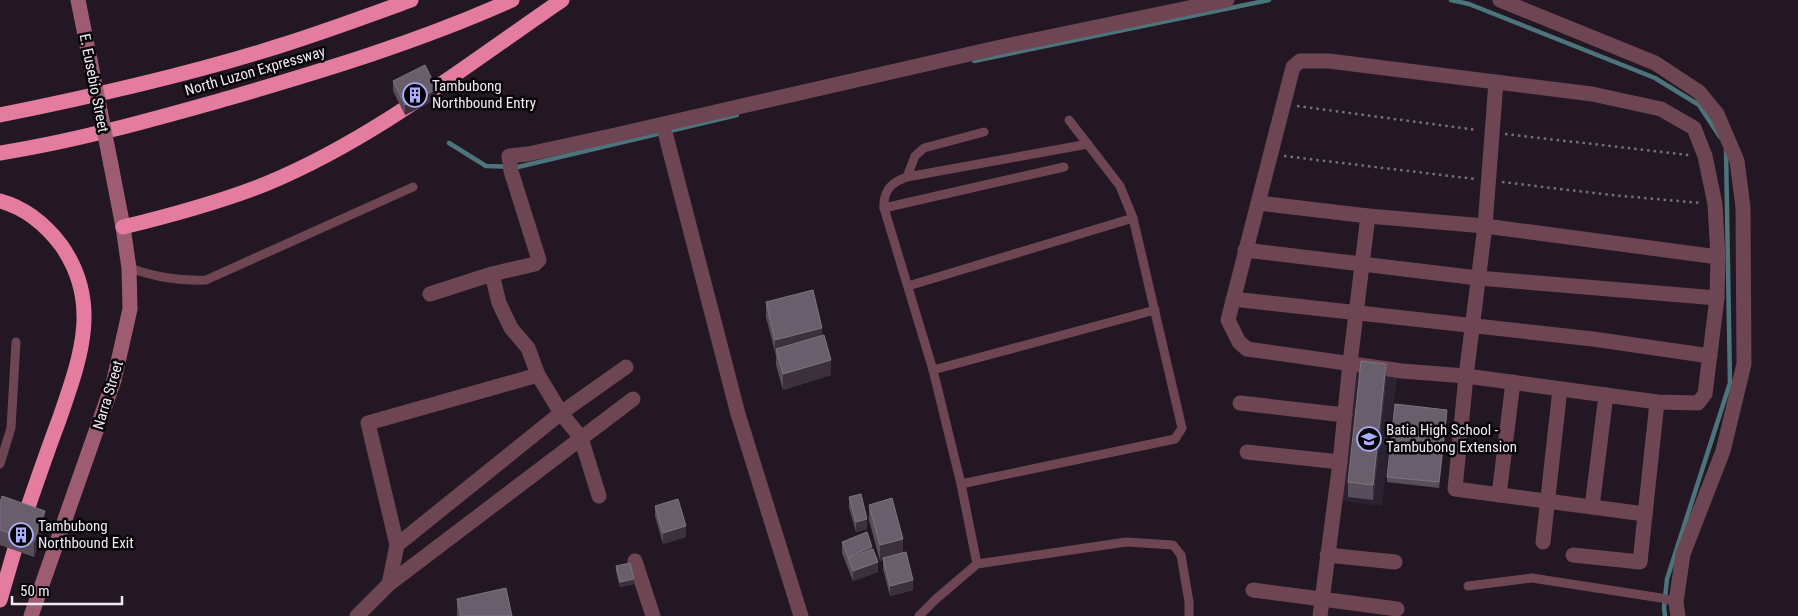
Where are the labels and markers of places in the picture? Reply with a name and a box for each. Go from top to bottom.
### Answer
place label: Tambubong Northbound Entry [432,77,536,112]
building icon: Tambubong Northbound Entry [402,82,428,108]
place label: Batia High School - Tambubong Extension [1386,421,1517,456]
school or university icon: Batia High School - Tambubong Extension [1356,426,1382,452]
place label: Tambubong Northbound Exit [38,517,134,552]
building icon: Tambubong Northbound Exit [8,522,34,548]

